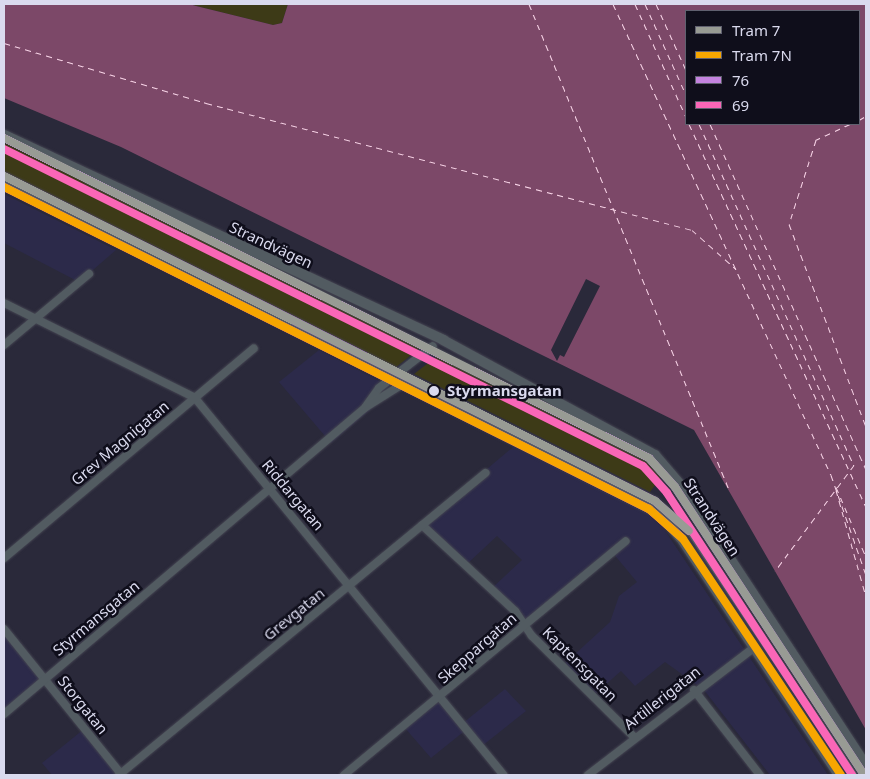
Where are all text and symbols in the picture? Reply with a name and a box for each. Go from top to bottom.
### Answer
legend [685,10,860,125]
text: Tram 7 [732,20,780,40]
text: Tram 7N [732,45,792,65]
text: 76 [732,70,749,90]
text: 69 [732,95,749,115]
street label: Strandvägen [227,218,315,272]
marker: Styrmansgatan [425,382,443,400]
place label: Styrmansgatan [447,382,562,400]
street label: Grev Magnigatan [68,397,172,489]
street label: Riddargatan [258,456,328,534]
street label: Strandvägen [680,475,744,559]
street label: Styrmansgatan [49,577,143,659]
street label: Grevgatan [260,584,328,644]
street label: Skeppargatan [434,609,520,687]
street label: Kaptensgatan [539,623,621,705]
street label: Artillerigatan [620,663,704,733]
street label: Storgatan [54,672,112,738]

